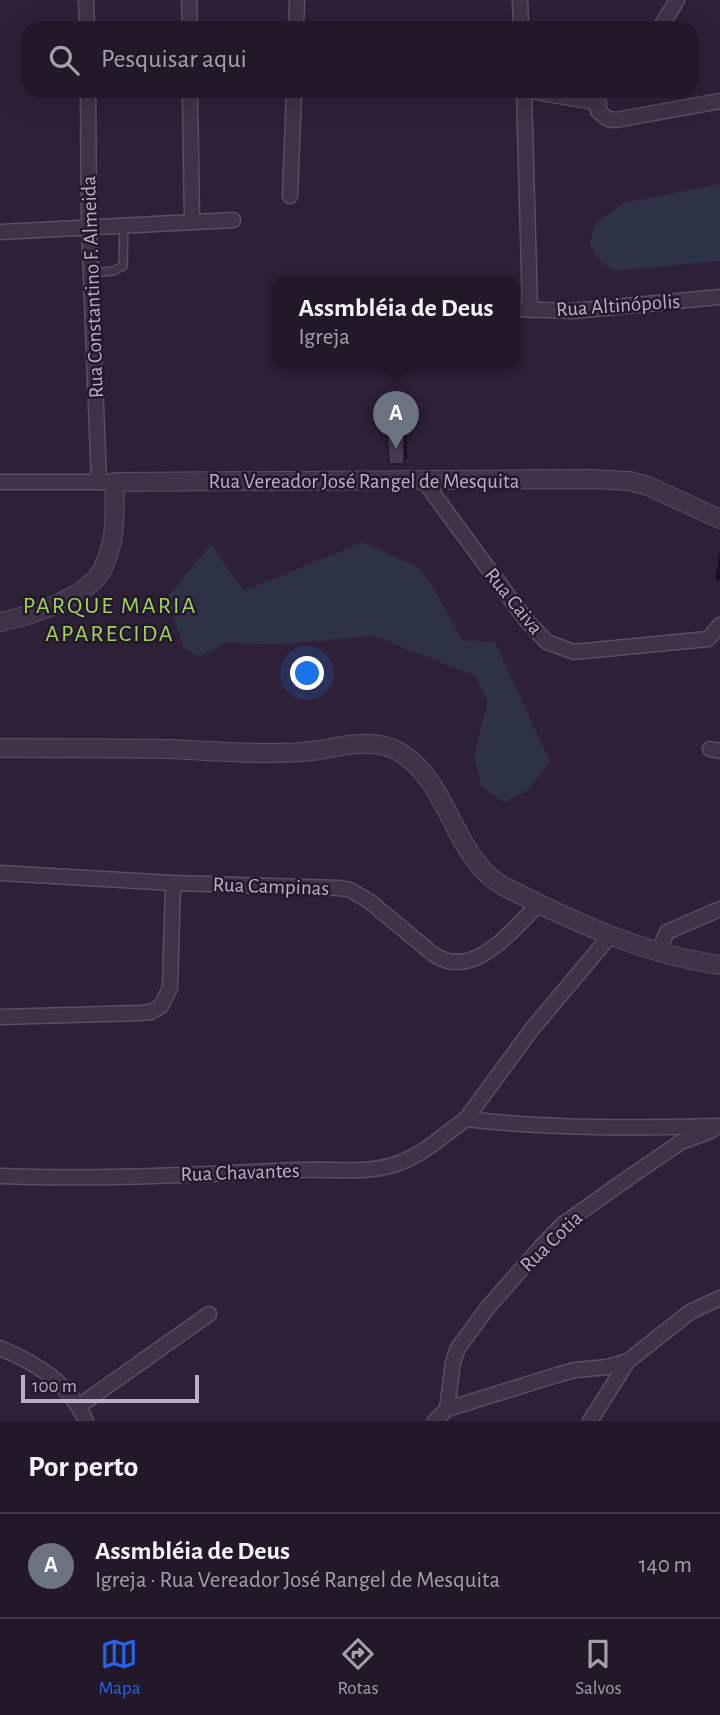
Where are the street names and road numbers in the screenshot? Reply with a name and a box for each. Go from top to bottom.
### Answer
street label: Rua Constantino F. Almeida [78,175,107,398]
street label: Rua Altinópolis [555,291,681,320]
street label: Rua Vereador José Rangel de Mesquita [208,471,520,492]
street label: Rua Caiva [481,564,547,639]
street label: Rua Campinas [212,874,330,899]
street label: Rua Chavantes [180,1160,300,1185]
street label: Rua Cotia [516,1207,587,1276]

